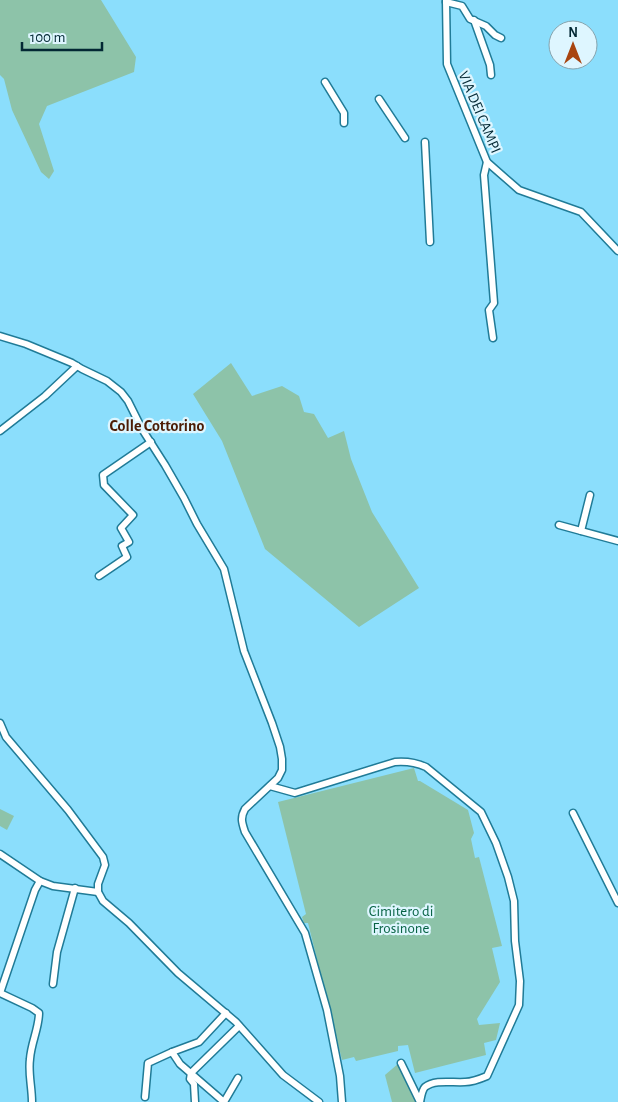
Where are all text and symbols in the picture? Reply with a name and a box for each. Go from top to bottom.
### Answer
scale bar [22,20,102,52]
north arrow [548,20,598,70]
text: N [568,26,578,40]
text: 100 m [30,30,65,45]
street label: VIA DEI CAMPI [456,69,503,155]
district label: Colle Cottorino [110,418,205,434]
park label: Cimitero di Frosinone [369,904,433,936]

